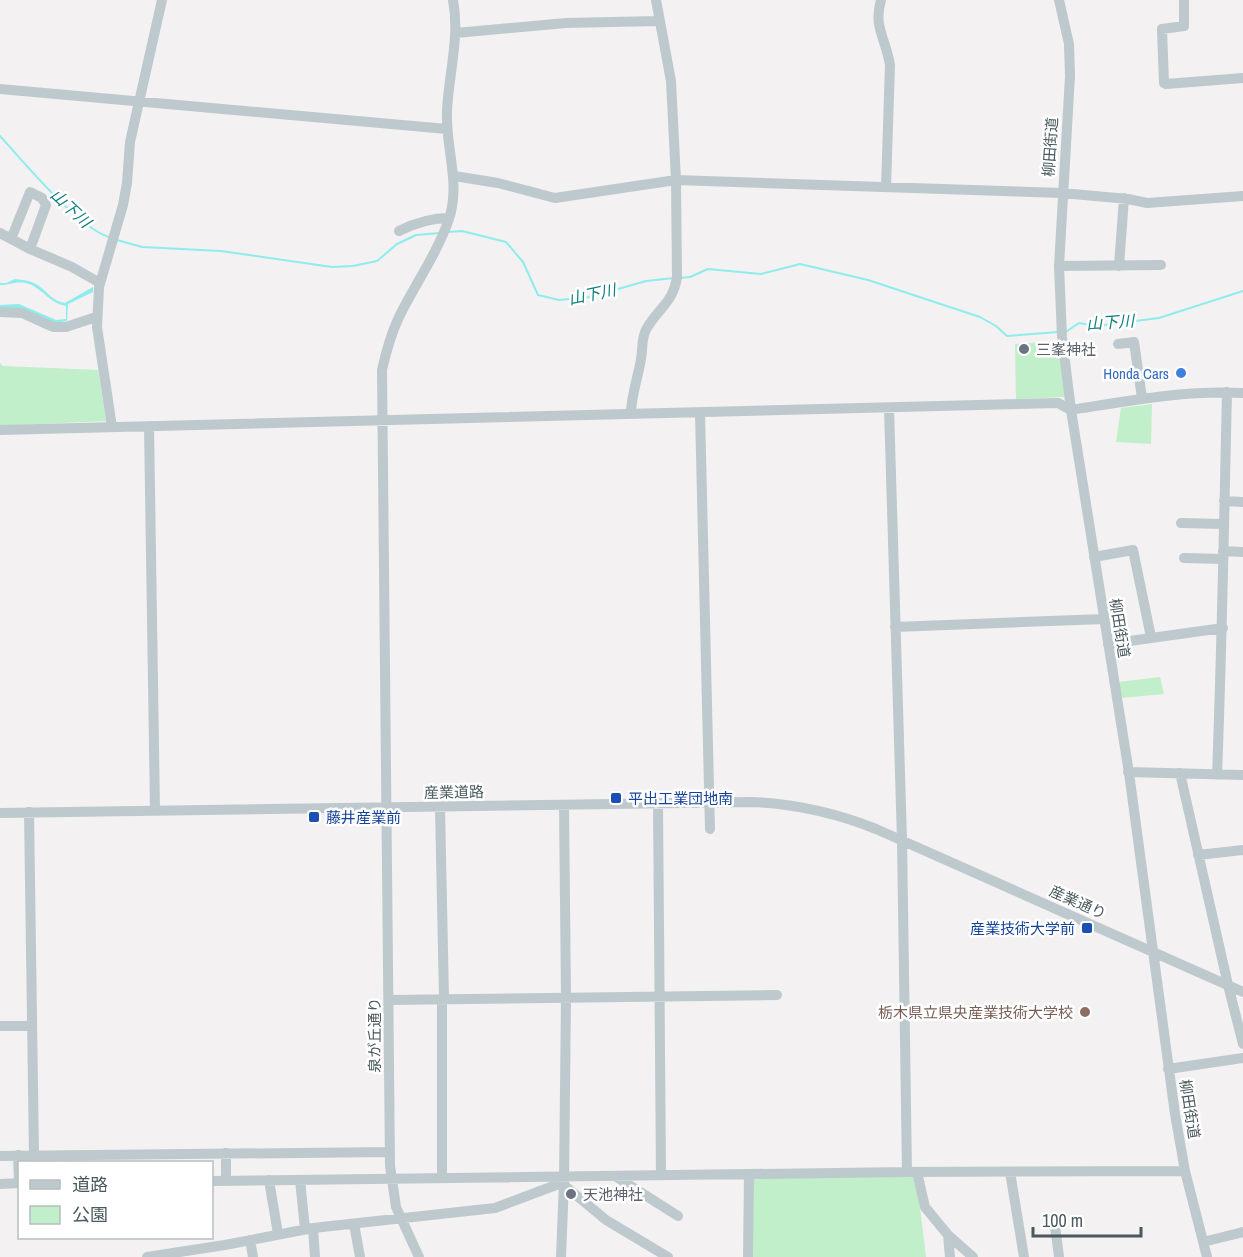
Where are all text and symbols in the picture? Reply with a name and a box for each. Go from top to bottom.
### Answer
street label: 柳田街道 [1037,116,1063,178]
water label: 山下川 [46,184,98,234]
water label: 山下川 [566,278,620,310]
water label: 山下川 [1085,309,1137,335]
place label: 三峯神社 [1036,339,1096,360]
marker: 三峯神社 [1017,342,1031,356]
place label: Honda Cars [1103,363,1169,384]
marker: Honda Cars [1174,366,1188,380]
street label: 柳田街道 [1105,597,1135,659]
street label: 産業道路 [424,781,484,803]
place label: 平出工業団地南 [628,788,733,809]
marker: 平出工業団地南 [609,791,623,805]
place label: 藤井産業前 [326,807,401,828]
marker: 藤井産業前 [307,810,321,824]
street label: 産業通り [1046,880,1110,924]
place label: 産業技術大学前 [970,918,1075,939]
marker: 産業技術大学前 [1080,921,1094,935]
street label: 泉が丘通り [364,997,385,1073]
place label: 栃木県立県央産業技術大学校 [878,1002,1073,1023]
marker: 栃木県立県央産業技術大学校 [1078,1005,1092,1019]
street label: 柳田街道 [1175,1078,1205,1140]
legend [18,1161,213,1239]
text: 道路 [72,1172,108,1197]
place label: 天池神社 [583,1184,643,1205]
marker: 天池神社 [564,1187,578,1201]
scale bar [1033,1200,1141,1238]
text: 公園 [72,1202,108,1227]
text: 100 m [1042,1208,1083,1233]

